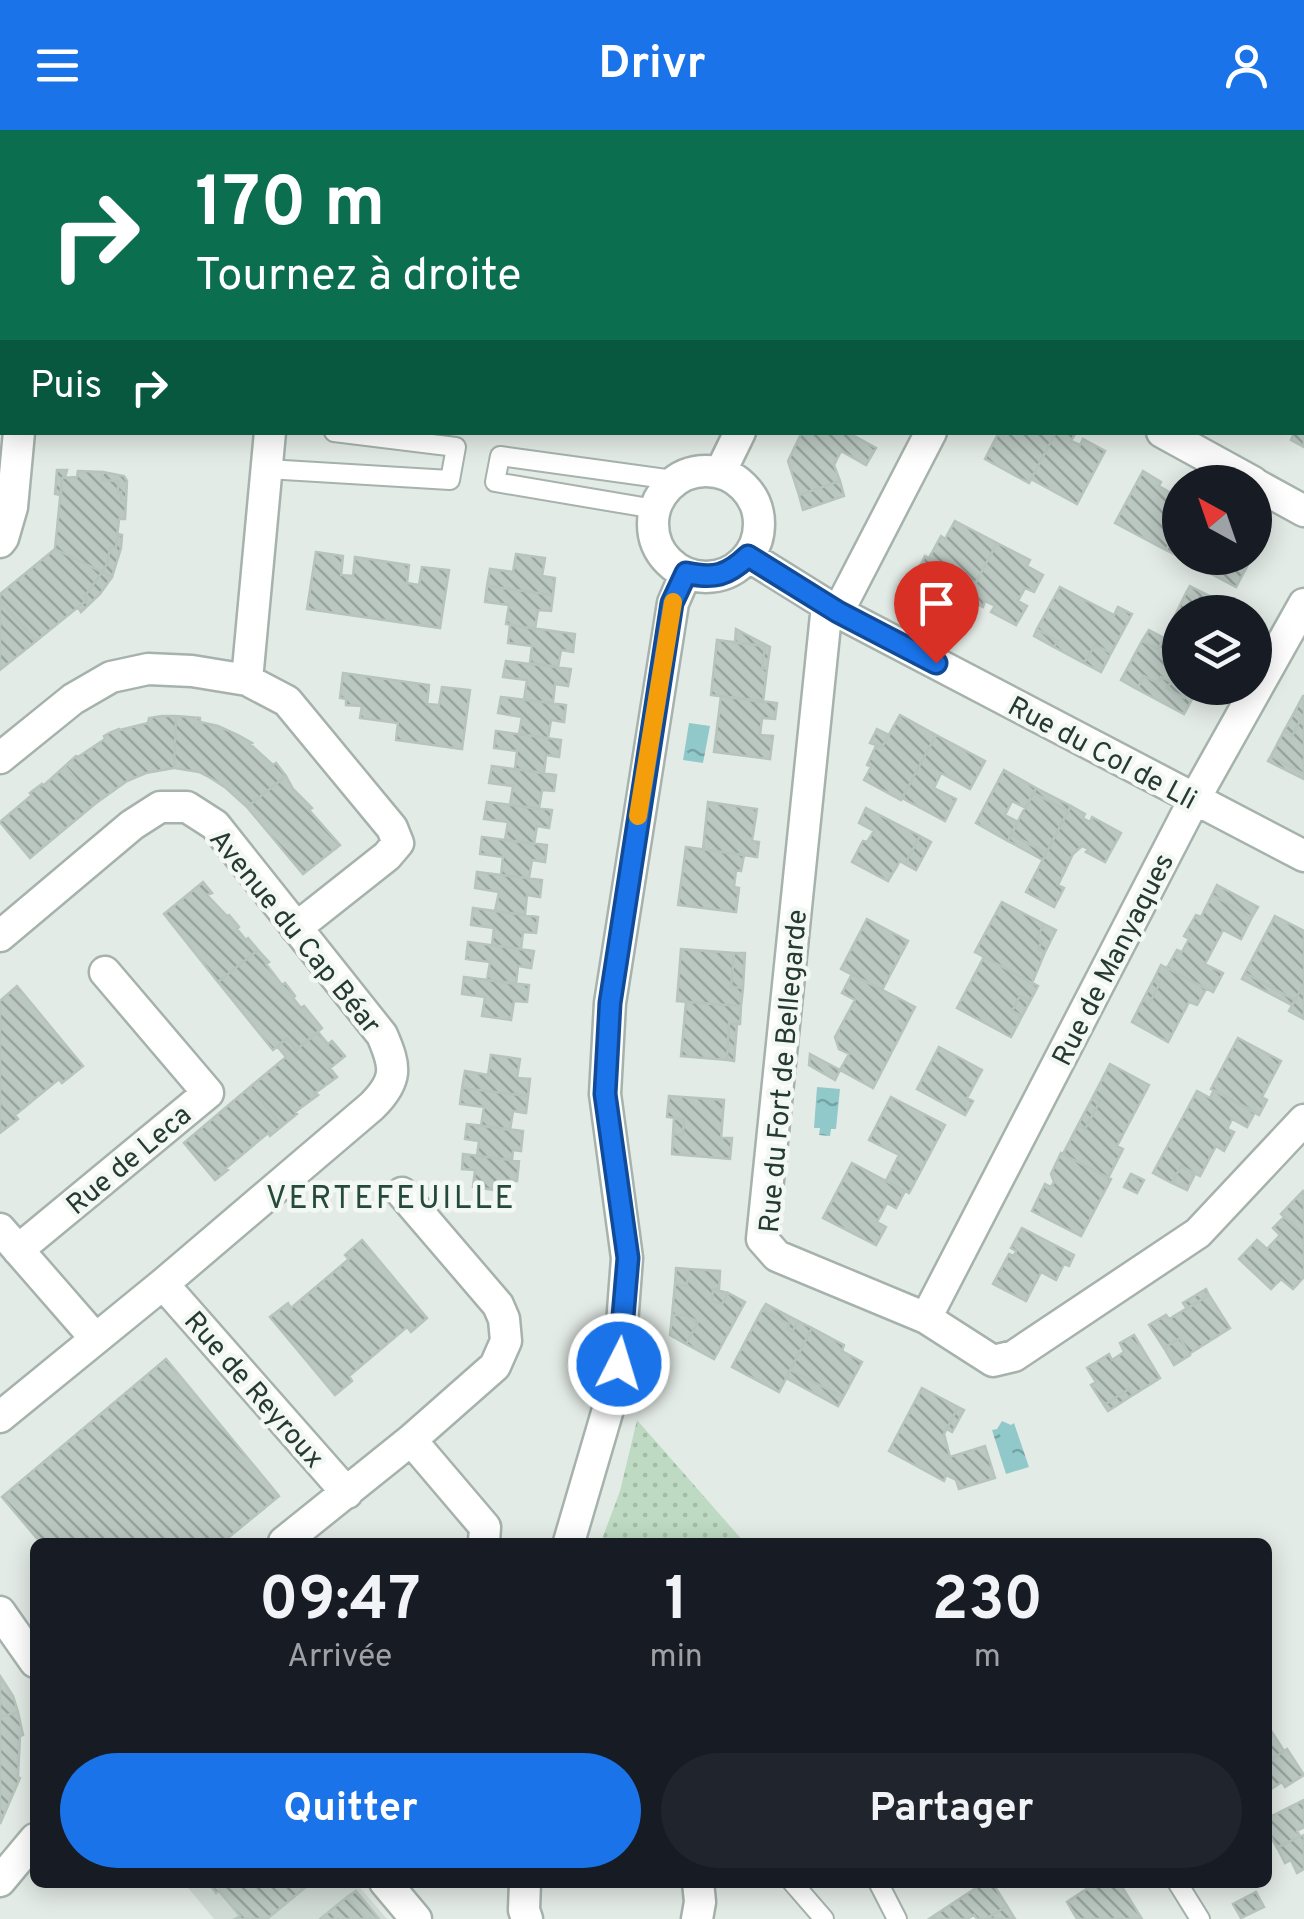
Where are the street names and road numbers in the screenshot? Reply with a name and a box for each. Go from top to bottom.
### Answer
street label: Rue du Col de Lli [1001,690,1202,820]
street label: Avenue du Cap Béar [200,823,388,1043]
street label: Rue de Manyaques [1046,848,1184,1073]
street label: Rue du Fort de Bellegarde [753,908,817,1234]
street label: Rue de Leca [60,1098,200,1224]
street label: Rue de Reyroux [175,1305,331,1477]

